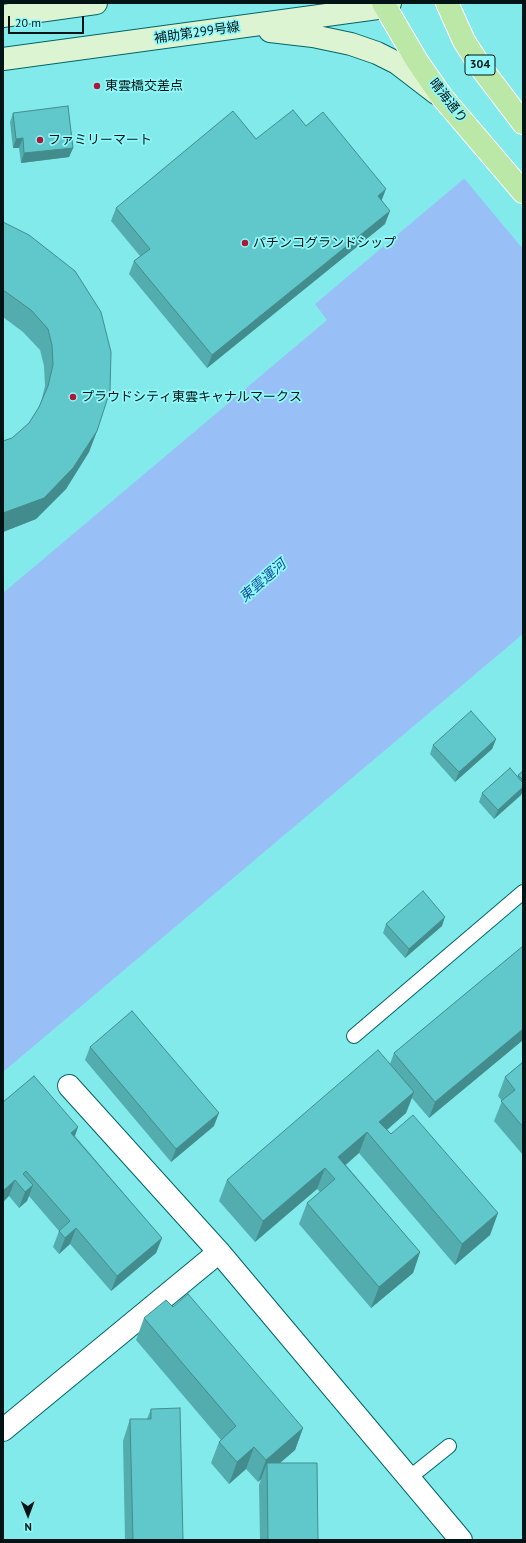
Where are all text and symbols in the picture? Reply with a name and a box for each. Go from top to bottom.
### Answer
scale bar [10,8,86,34]
text: 20 m [15,15,41,30]
street label: 補助第299号線 [153,19,241,47]
road number: 304 [465,55,495,75]
street label: 晴海通り [426,76,470,126]
place label: 東雲橋交差点 [105,78,183,94]
marker: 東雲橋交差点 [92,81,102,91]
place label: ファミリーマート [48,132,152,148]
marker: ファミリーマート [35,135,45,145]
place label: パチンコグランドシップ [253,235,396,251]
marker: パチンコグランドシップ [240,238,250,248]
place label: プラウドシティ東雲キャナルマークス [81,389,302,405]
marker: プラウドシティ東雲キャナルマークス [68,392,78,402]
water label: 東雲運河 [236,556,290,606]
north arrow [8,1495,48,1535]
text: N [24,1520,32,1534]

